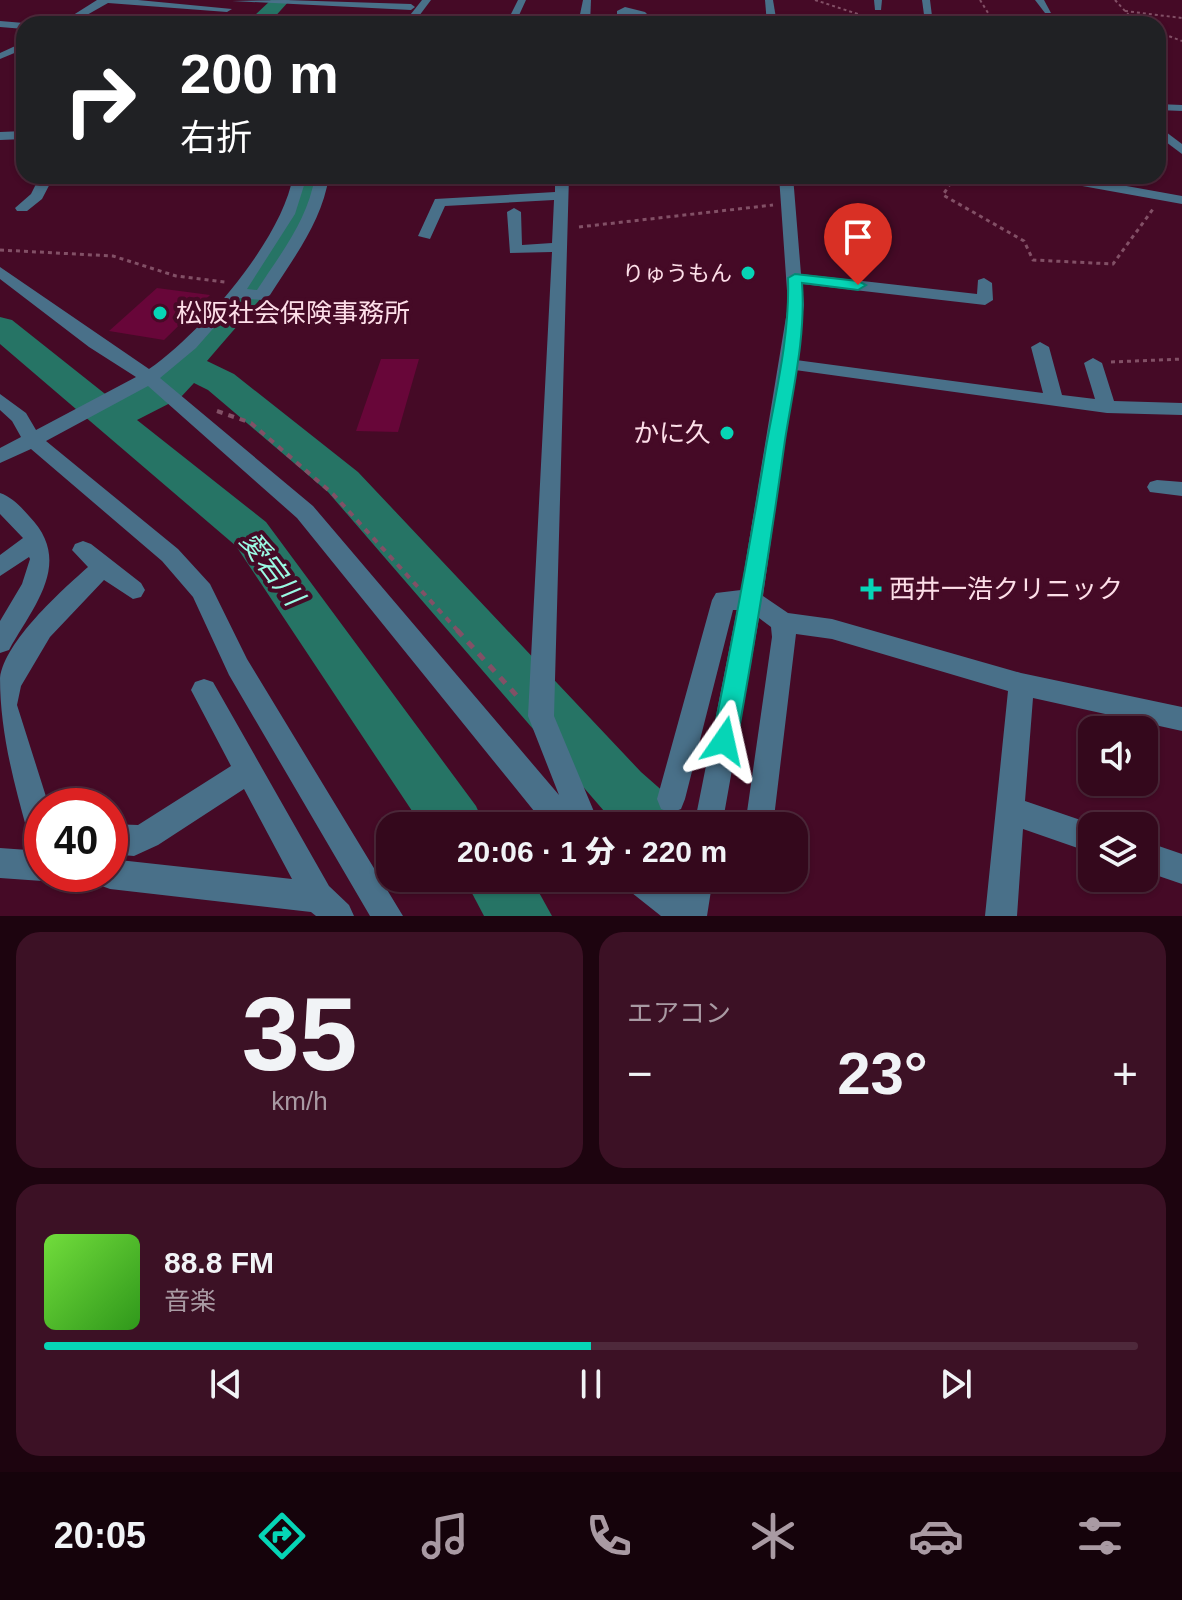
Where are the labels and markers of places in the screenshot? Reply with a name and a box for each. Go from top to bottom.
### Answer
pin [824,203,892,285]
place label: りゅうもん [622,261,732,286]
marker: りゅうもん [739,264,757,282]
place label: 松阪社会保険事務所 [176,298,410,328]
marker: 松阪社会保険事務所 [151,304,169,322]
place label: かに久 [633,418,711,448]
marker: かに久 [718,424,736,442]
place label: 西井一浩クリニック [889,574,1123,604]
marker: 西井一浩クリニック [860,578,882,600]

